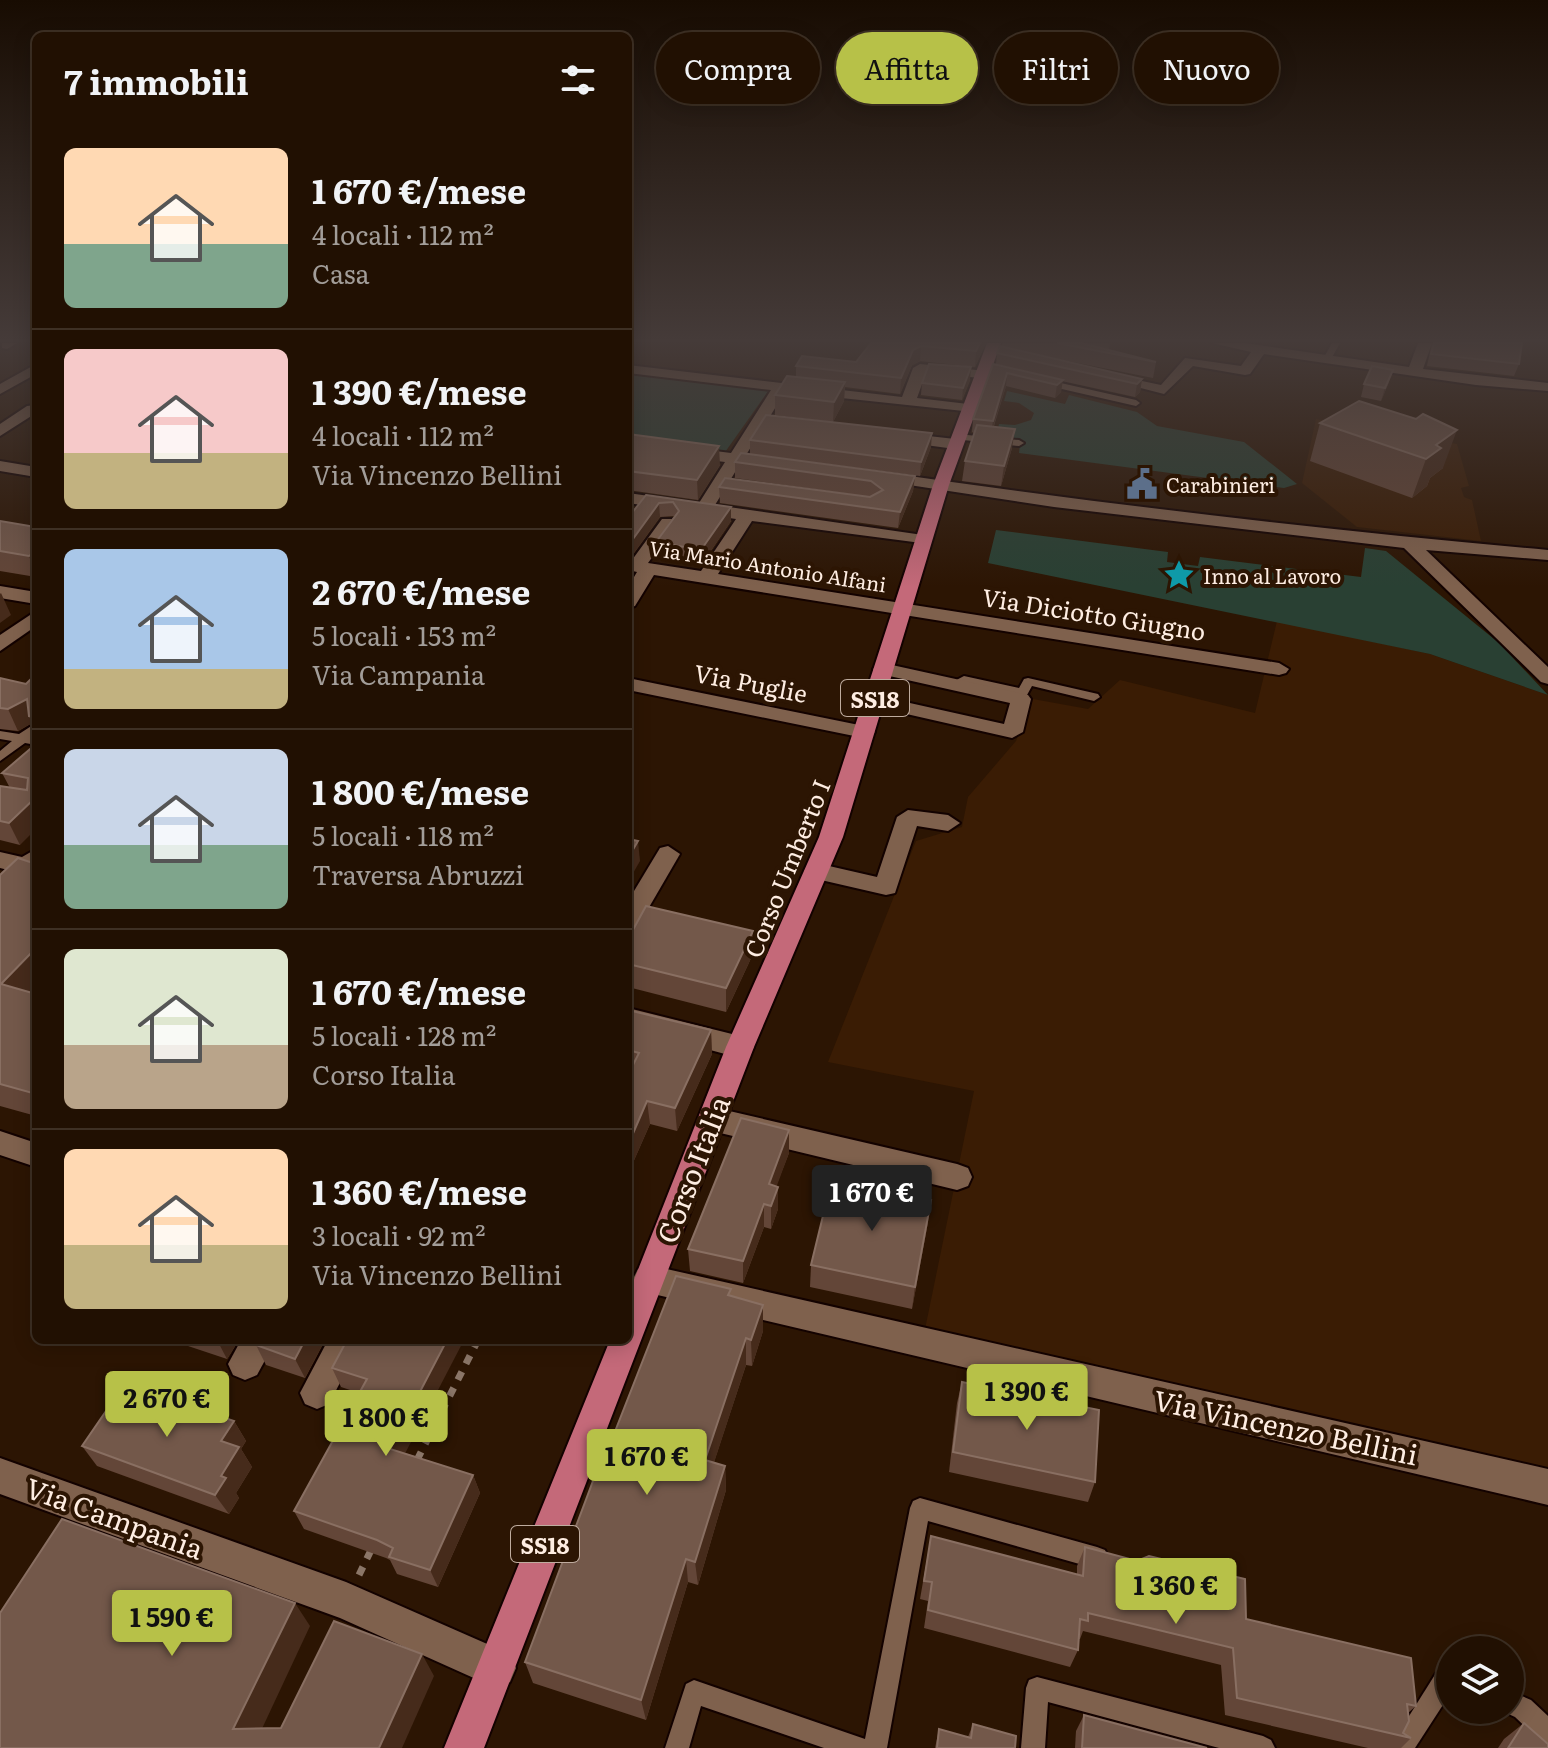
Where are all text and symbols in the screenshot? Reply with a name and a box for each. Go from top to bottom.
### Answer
chip: Compra [656,32,820,104]
chip: Affitta [836,32,978,104]
chip: Filtri [994,32,1118,104]
chip: Nuovo [1134,32,1279,104]
text: 7 immobili [64,55,249,105]
icon: filters [556,58,600,102]
text: 1 670 €/mese [312,164,526,214]
icon: home [128,180,224,276]
text: 4 locali · 112 m² [312,214,494,253]
text: Casa [312,253,369,292]
text: 1 390 €/mese [312,365,527,415]
icon: home [128,381,224,477]
text: 4 locali · 112 m² [312,415,494,454]
text: Via Vincenzo Bellini [312,454,562,493]
public building icon: Carabinieri [1125,467,1159,501]
place label: Carabinieri [1166,469,1275,499]
street label: Via Mario Antonio Alfani [647,531,889,599]
place icon: Inno al Lavoro [1162,558,1196,592]
place label: Inno al Lavoro [1203,560,1341,590]
text: 2 670 €/mese [312,565,530,615]
street label: Via Diciotto Giugno [980,578,1208,648]
icon: home [128,581,224,677]
text: 5 locali · 153 m² [312,615,496,654]
text: Via Campania [312,654,485,693]
street label: Via Puglie [692,654,810,710]
road number: SS18 [841,680,909,716]
text: 1 800 €/mese [312,765,529,815]
street label: Corso Umberto I [734,774,838,962]
icon: home [128,781,224,877]
text: 5 locali · 118 m² [312,815,494,854]
text: Traversa Abruzzi [312,854,524,893]
text: 1 670 €/mese [312,965,526,1015]
icon: home [128,981,224,1077]
text: 5 locali · 128 m² [312,1015,496,1054]
text: Corso Italia [312,1054,455,1093]
street label: Corso Italia [645,1089,739,1249]
text: 1 360 €/mese [312,1165,527,1215]
pin: 1 670 € [798,1165,946,1233]
text: 1 670 € [830,1171,914,1210]
icon: home [128,1181,224,1277]
text: 3 locali · 92 m² [312,1215,486,1254]
text: Via Vincenzo Bellini [312,1254,562,1293]
pin: 1 390 € [953,1364,1101,1432]
text: 1 390 € [985,1370,1069,1409]
pin: 2 670 € [93,1371,241,1439]
text: 2 670 € [123,1377,211,1416]
street label: Via Vincenzo Bellini [1150,1377,1422,1475]
pin: 1 800 € [312,1390,460,1458]
text: 1 800 € [343,1396,429,1435]
pin: 1 670 € [573,1429,721,1497]
text: 1 670 € [605,1435,689,1474]
street label: Via Campania [20,1465,210,1569]
road number: SS18 [511,1526,579,1562]
pin: 1 360 € [1102,1558,1250,1626]
text: 1 360 € [1134,1564,1218,1603]
pin: 1 590 € [98,1590,246,1658]
text: 1 590 € [130,1596,214,1635]
map controls [1436,1636,1524,1724]
button: layers [1436,1636,1524,1724]

